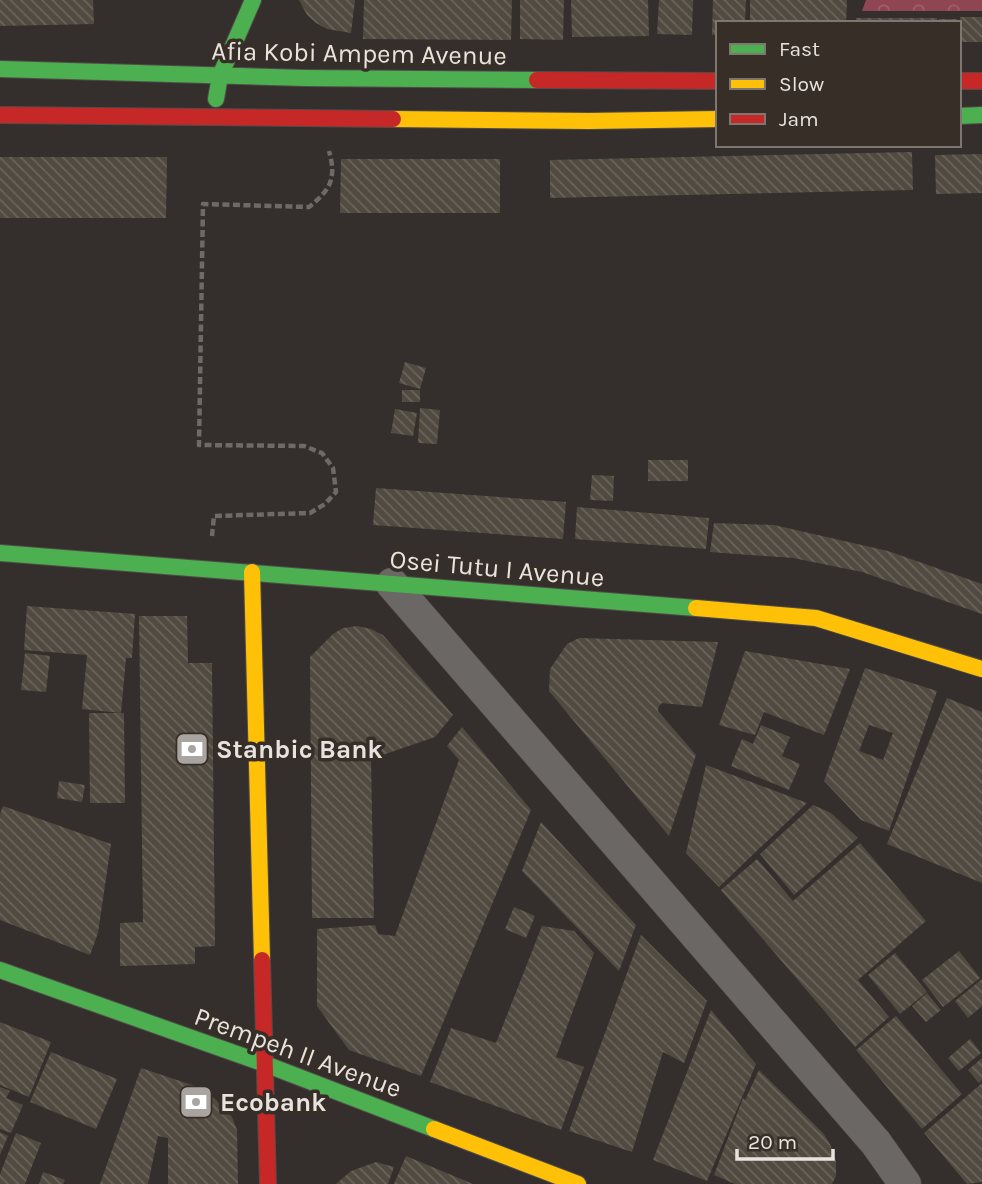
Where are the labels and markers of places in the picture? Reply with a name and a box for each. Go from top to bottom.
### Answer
bank icon: Stanbic Bank [173,730,211,768]
place label: Stanbic Bank [216,734,383,765]
bank icon: Ecobank [177,1083,215,1121]
place label: Ecobank [220,1087,326,1118]

